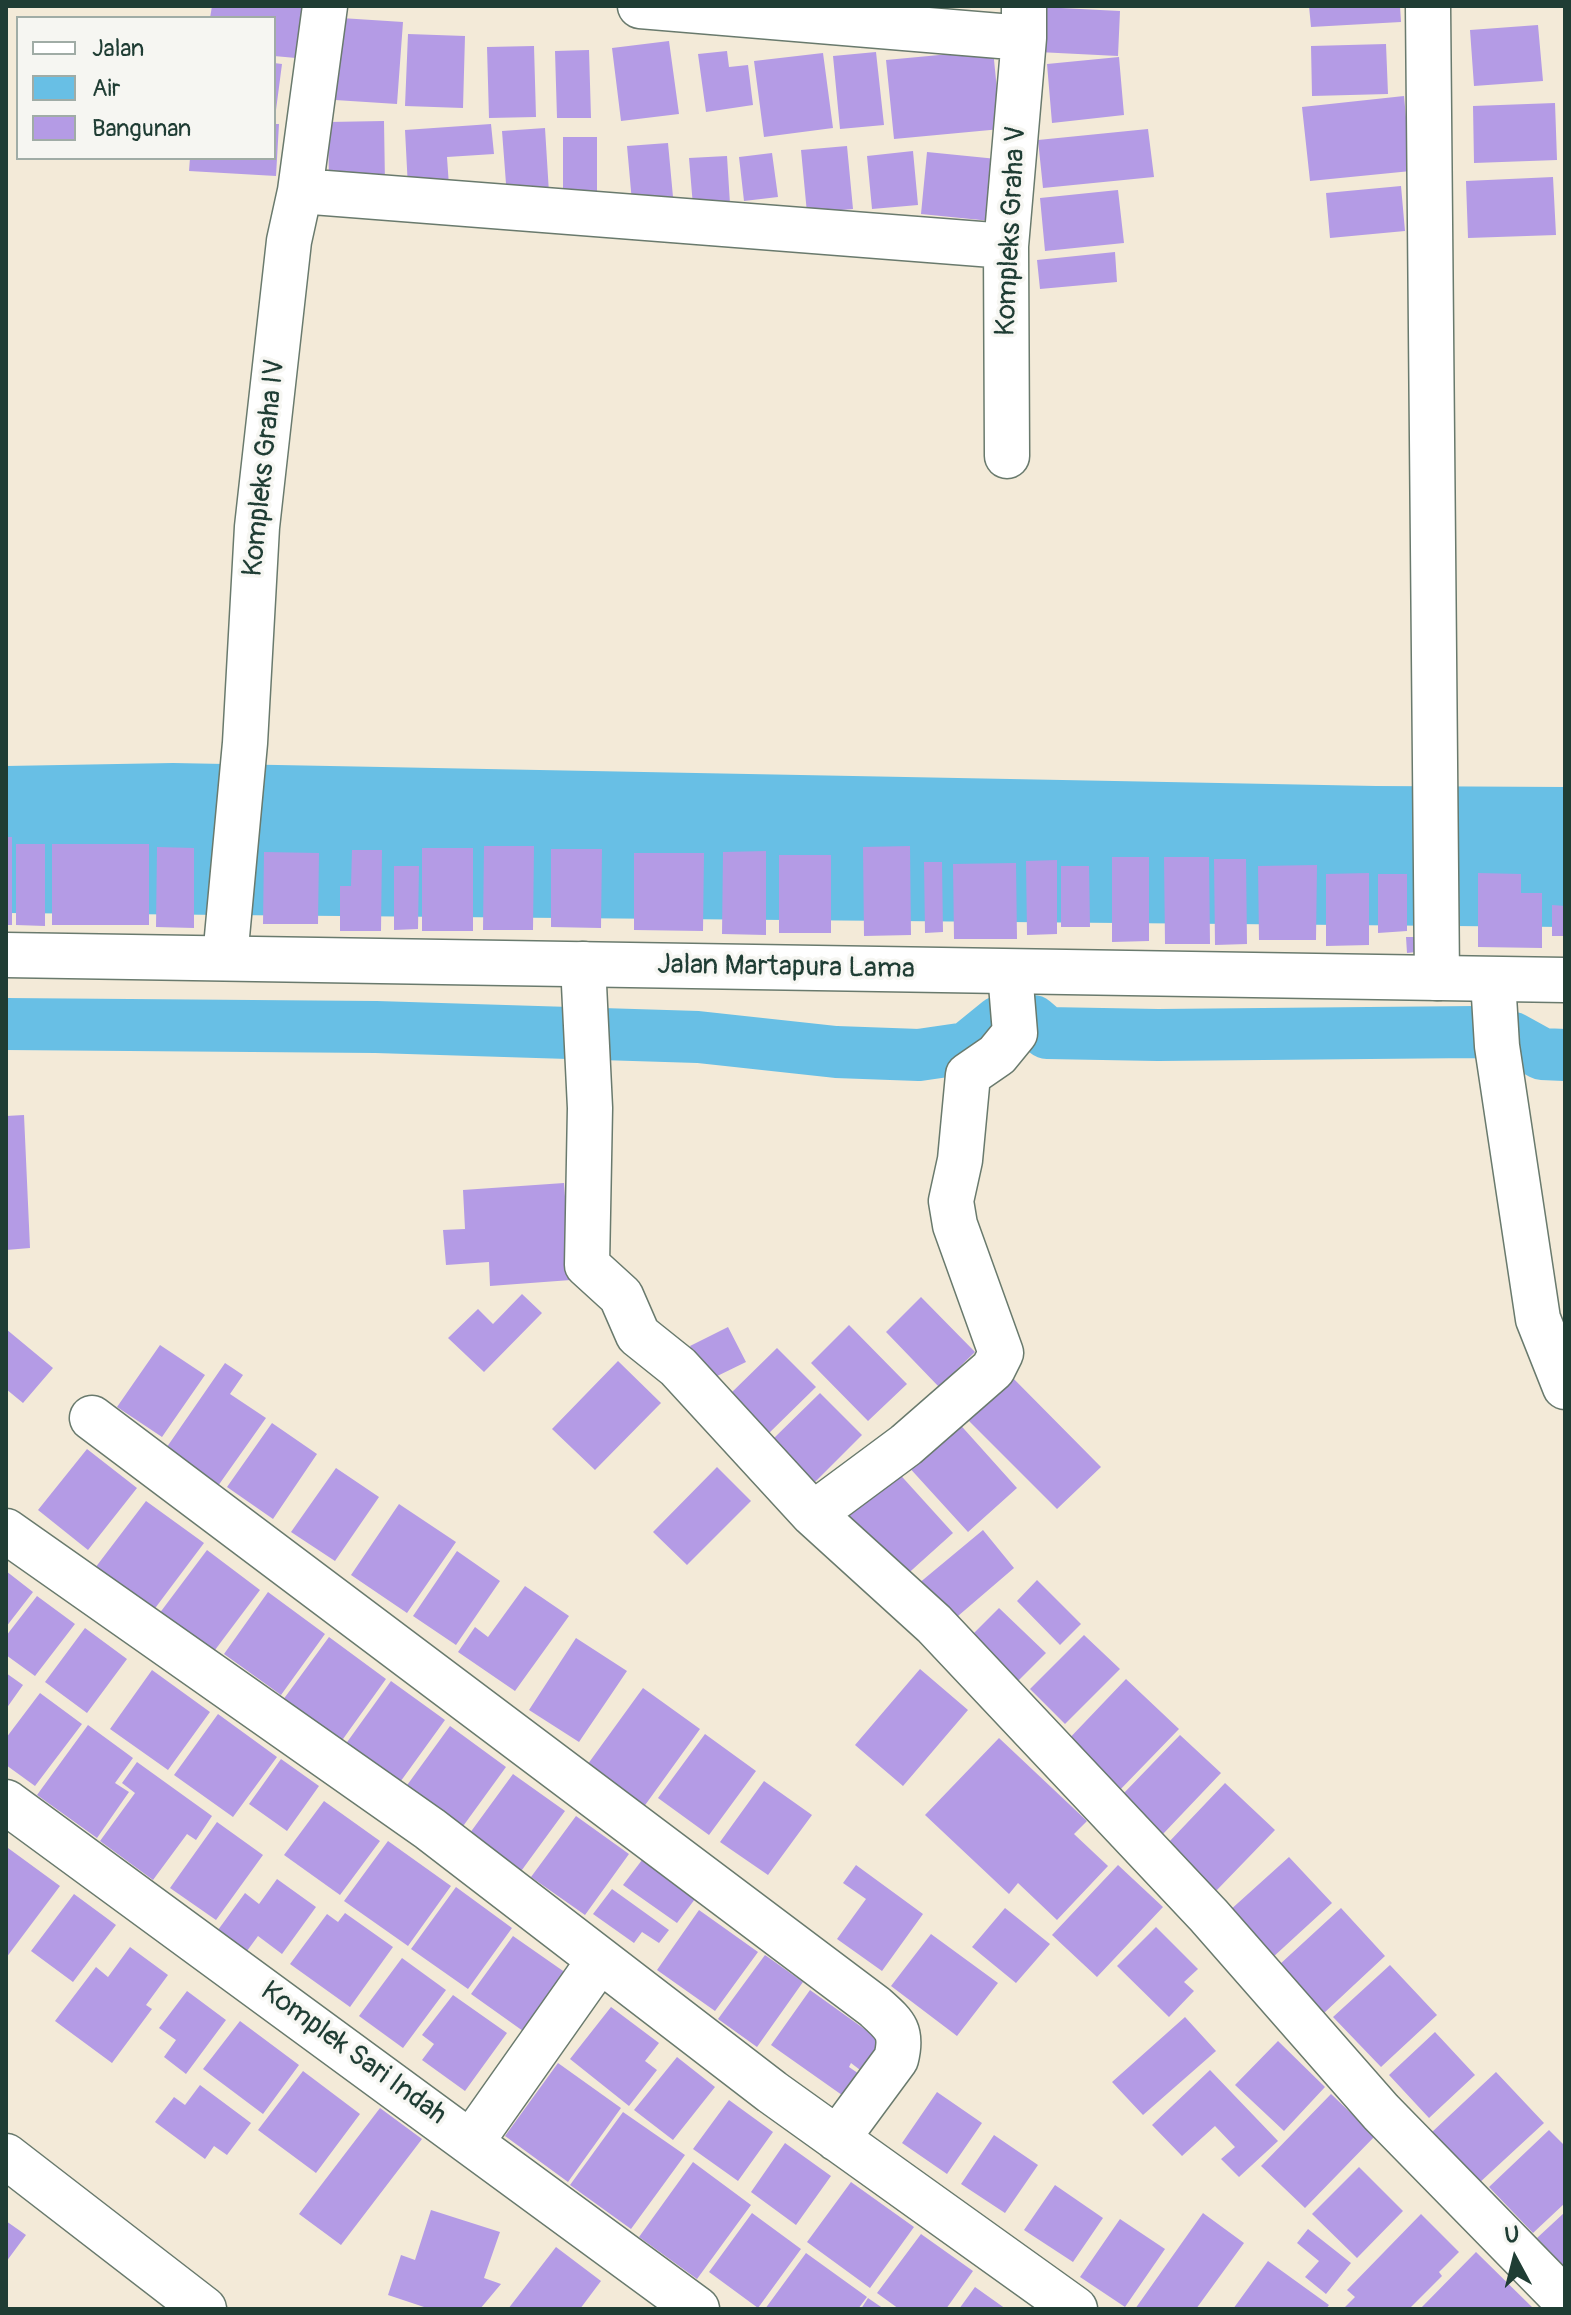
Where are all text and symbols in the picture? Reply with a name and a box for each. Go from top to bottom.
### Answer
legend [16,16,276,160]
text: Jalan [92,34,144,63]
text: Air [92,74,120,103]
text: Bangunan [92,114,191,143]
street label: Kompleks Graha V [990,125,1034,337]
street label: Kompleks Graha IV [237,358,293,578]
street label: Jalan Martapura Lama [657,949,915,987]
street label: Komplek Sari Indah [254,1975,452,2133]
north arrow [1475,2219,1555,2299]
text: U [1503,2220,1521,2250]

